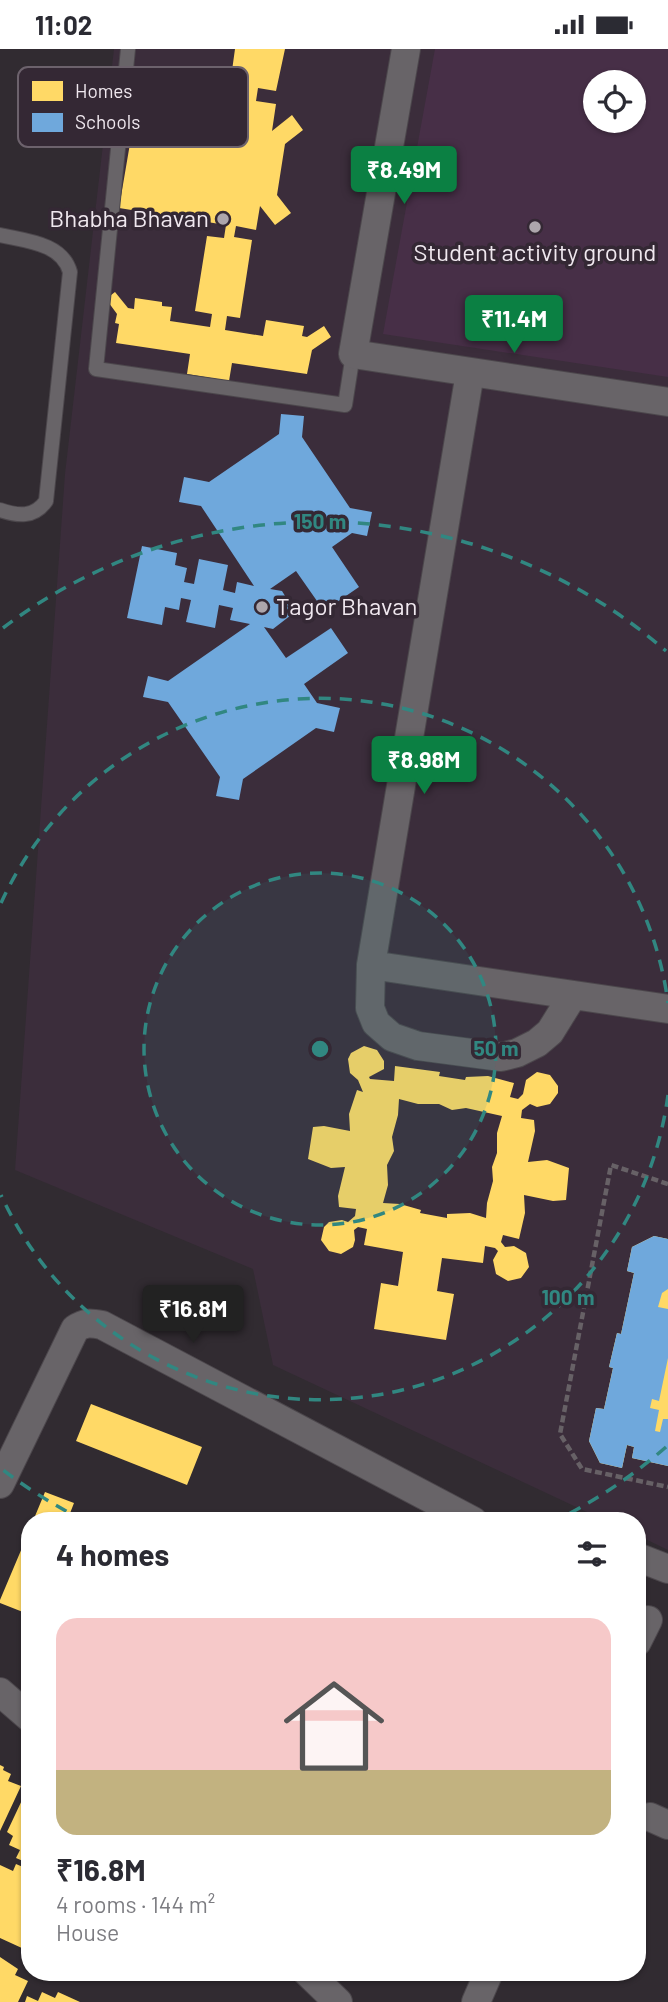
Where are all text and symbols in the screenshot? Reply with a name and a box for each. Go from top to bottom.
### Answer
text: 11:02 [35,9,92,40]
legend [18,67,248,147]
map controls [583,70,646,133]
button: locate [583,70,646,133]
text: Homes [75,79,132,102]
text: Schools [75,110,140,133]
pin: ₹8.49M [347,146,461,206]
text: ₹8.49M [367,155,441,183]
place label: Bhabha Bhavan [49,203,209,232]
marker: Bhabha Bhavan [215,211,231,227]
marker: Student activity ground [527,219,543,235]
place label: Student activity ground [414,237,656,266]
pin: ₹11.4M [457,295,571,355]
text: ₹11.4M [481,304,547,332]
text: 150 m [294,508,346,533]
place label: Tagor Bhavan [276,591,417,620]
marker: Tagor Bhavan [254,599,270,615]
pin: ₹8.98M [367,737,481,796]
text: ₹8.98M [388,745,460,773]
text: 50 m [473,1035,519,1060]
centre of rings [308,1037,332,1061]
text: 100 m [541,1284,595,1309]
pin: ₹16.8M [136,1285,250,1345]
text: ₹16.8M [159,1294,227,1322]
icon: filters [573,1535,611,1573]
text: 4 homes [56,1536,169,1572]
icon: home [271,1663,397,1789]
text: ₹16.8M [56,1851,146,1887]
text: 4 rooms · 144 m² [56,1890,215,1918]
text: House [56,1918,119,1946]

